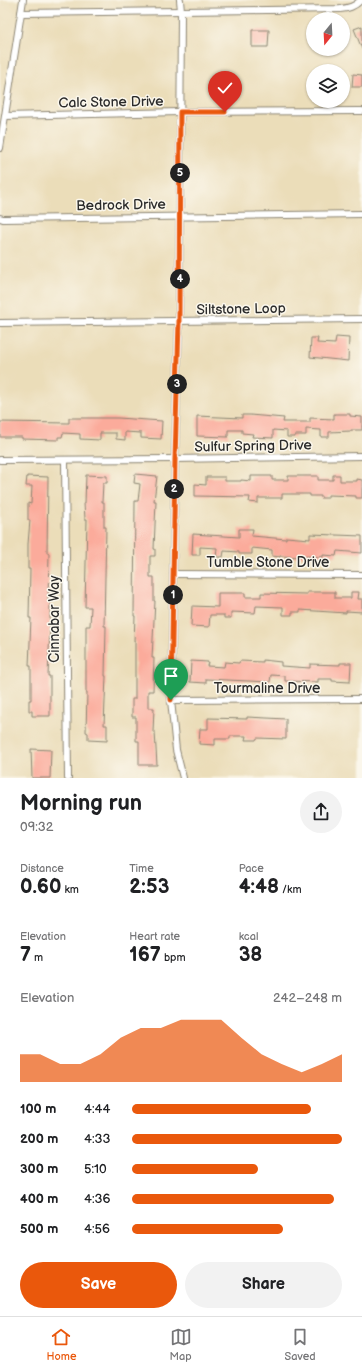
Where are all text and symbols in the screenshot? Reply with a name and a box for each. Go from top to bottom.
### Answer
north arrow [306,12,350,56]
map controls [306,12,350,108]
button: layers [306,64,350,108]
pin [208,71,242,112]
icon: check [214,77,236,99]
street label: Calc Stone Drive [58,93,164,111]
pin: 5 [170,163,190,183]
text: 5 [177,166,183,179]
street label: Bedrock Drive [76,196,166,214]
pin: 4 [170,269,190,289]
text: 4 [177,272,183,285]
street label: Siltstone Loop [196,300,286,318]
pin: 3 [167,374,187,394]
text: 3 [174,377,180,390]
street label: Sulfur Spring Drive [194,436,312,456]
pin: 2 [164,479,184,499]
text: 2 [171,482,177,495]
street label: Tumble Stone Drive [207,554,329,571]
street label: Cinnabar Way [46,575,63,663]
pin: 1 [163,585,183,605]
text: 1 [171,588,175,601]
pin [154,659,188,700]
icon: arrive [160,665,182,687]
street label: Tourmaline Drive [214,680,320,697]
text: Morning run [20,790,142,817]
button: share [300,791,342,833]
text: 09:32 [20,819,53,835]
text: Distance [20,862,64,875]
text: Time [129,862,154,875]
text: Pace [239,862,264,875]
text: 0.60 [20,875,61,899]
text: 2:53 [129,875,169,899]
text: 4:48 [239,875,279,899]
text: km [61,883,79,896]
text: /km [279,883,301,896]
text: Elevation [20,930,66,943]
text: Heart rate [129,930,180,943]
text: kcal [239,930,258,943]
text: 7 [20,943,31,967]
text: 167 [129,943,161,967]
text: 38 [239,943,262,967]
text: m [31,951,43,964]
text: bpm [161,951,186,964]
text: Elevation [20,990,74,1006]
text: 242–248 m [273,990,342,1006]
text: 100 m [20,1101,56,1117]
text: 4:44 [84,1101,110,1117]
text: 200 m [20,1131,58,1147]
text: 4:33 [84,1131,111,1147]
text: 300 m [20,1161,58,1177]
text: 5:10 [84,1161,107,1177]
text: 400 m [20,1191,58,1207]
text: 4:36 [84,1191,111,1207]
text: 500 m [20,1221,58,1237]
text: 4:56 [84,1221,110,1237]
button: Save [20,1262,177,1308]
button: Share [185,1262,342,1308]
tab: Home [47,1326,76,1363]
tab: Map [169,1326,192,1363]
tab: Saved [285,1326,315,1363]

